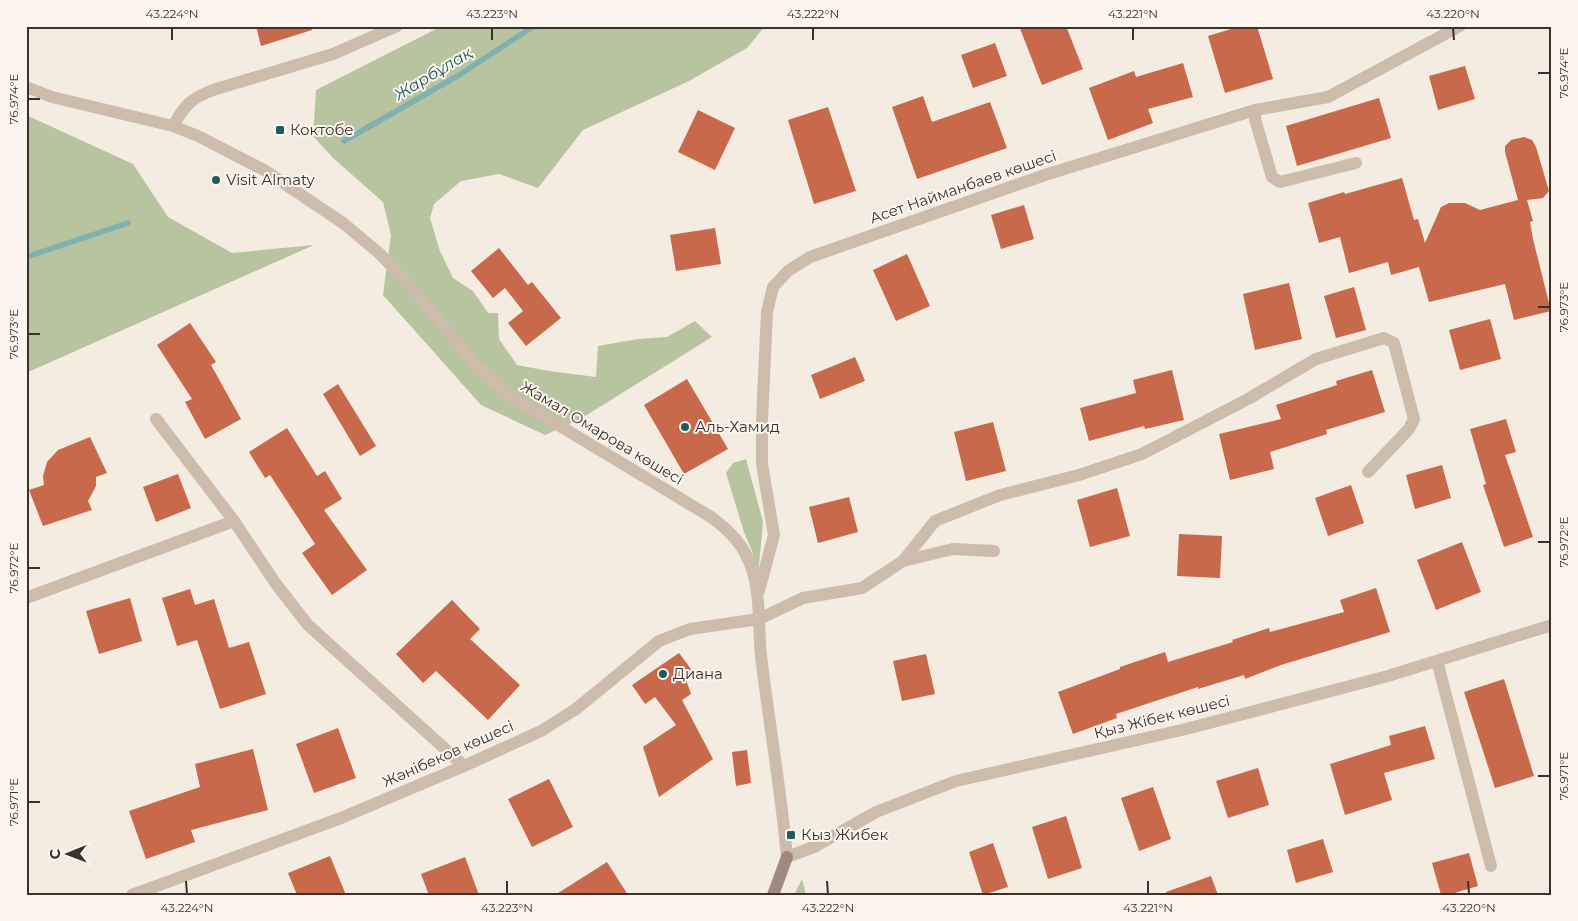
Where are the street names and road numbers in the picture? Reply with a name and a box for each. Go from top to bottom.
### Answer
street label: Асет Найманбаев көшесі [867,146,1059,227]
street label: Жамал Омарова көшесі [517,376,687,489]
street label: Қыз Жібек көшесі [1092,690,1232,743]
street label: Жәнібеков көшесі [379,716,516,791]

